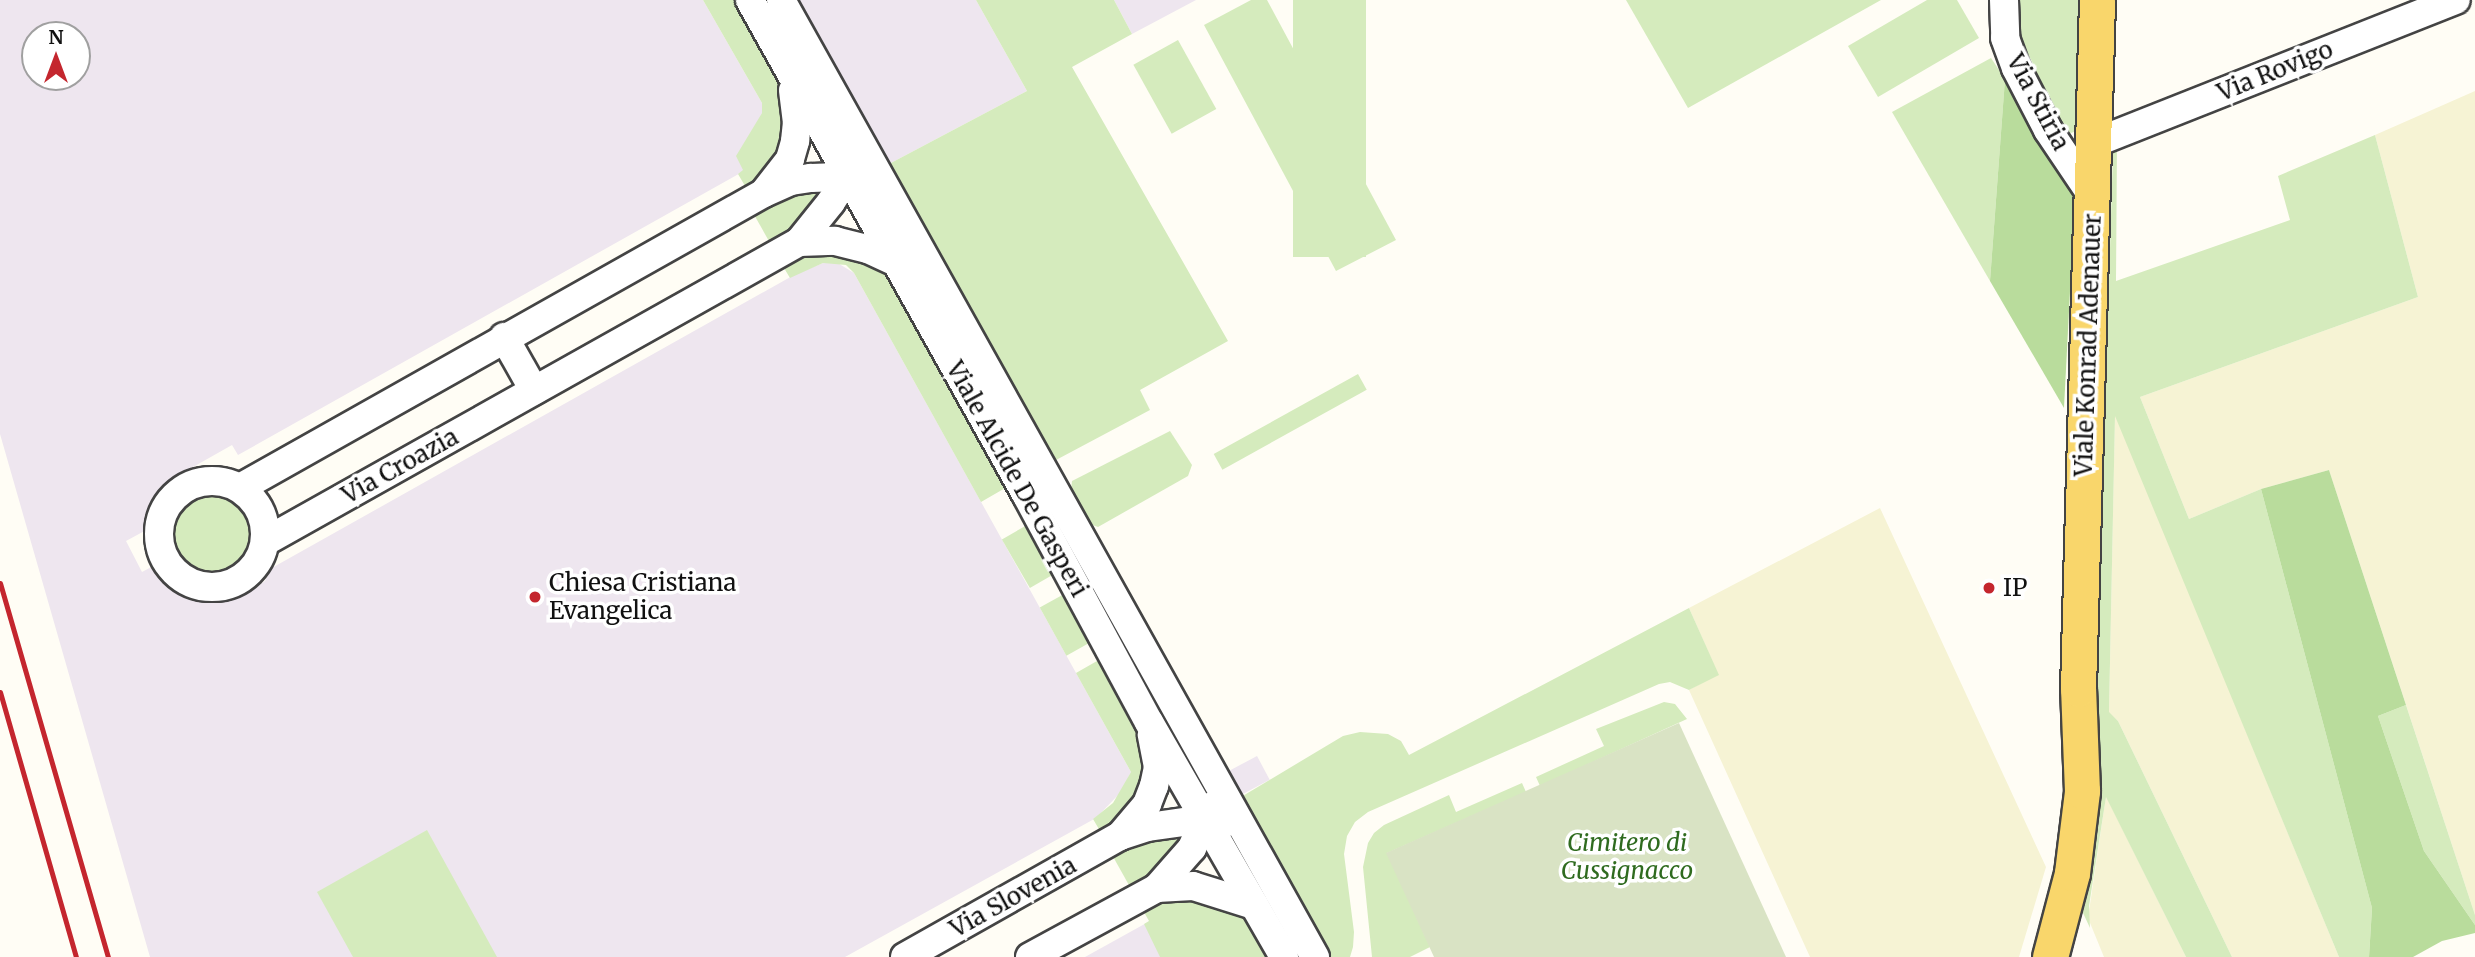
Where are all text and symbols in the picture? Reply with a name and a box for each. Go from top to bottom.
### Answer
north arrow [21,21,91,91]
text: N [48,25,64,49]
street label: Via Rovigo [2213,35,2337,107]
street label: Via Stiria [2001,49,2075,155]
street label: Viale Konrad Adenauer [2069,213,2107,477]
street label: Viale Alcide De Gasperi [940,356,1094,602]
street label: Via Croazia [337,422,463,510]
place label: Chiesa Cristiana Evangelica [549,569,736,625]
place label: IP [2003,574,2027,602]
marker: IP [1981,580,1997,596]
marker: Chiesa Cristiana Evangelica [527,589,543,605]
park label: Cimitero di Cussignacco [1561,829,1693,885]
street label: Via Slovenia [945,850,1081,944]

